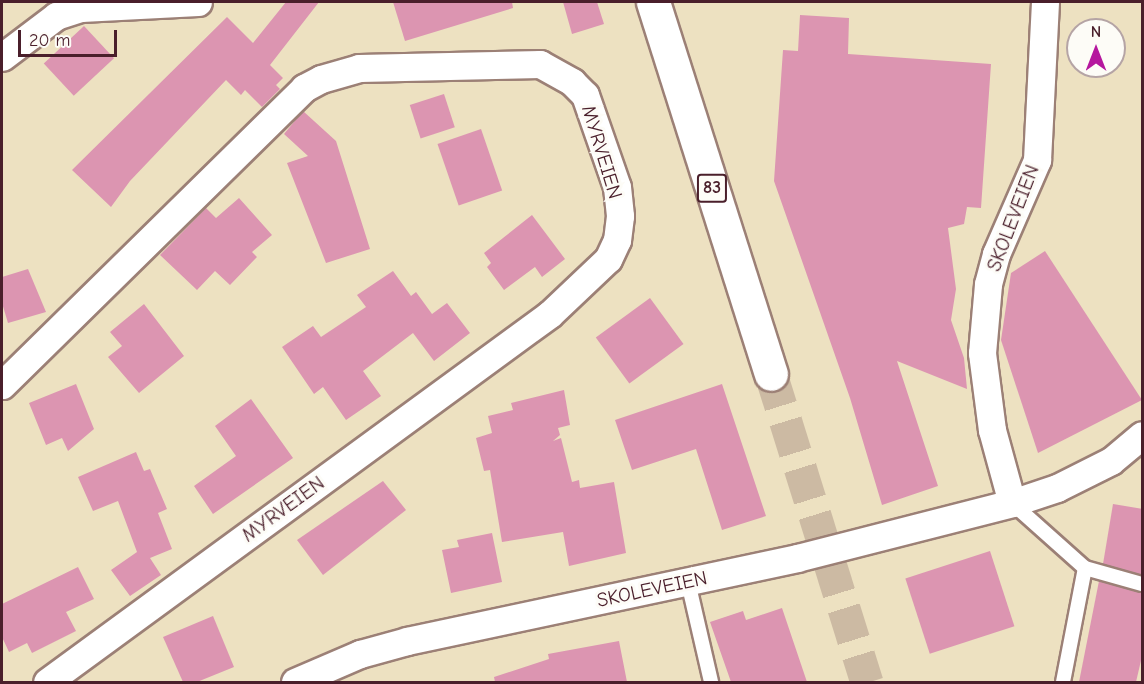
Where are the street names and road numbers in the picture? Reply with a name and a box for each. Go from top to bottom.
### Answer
street label: MYRVEIEN [576,102,628,202]
street label: SKOLEVEIEN [982,161,1044,275]
road number: 83 [696,173,728,203]
street label: MYRVEIEN [237,471,329,547]
street label: SKOLEVEIEN [595,566,709,612]

